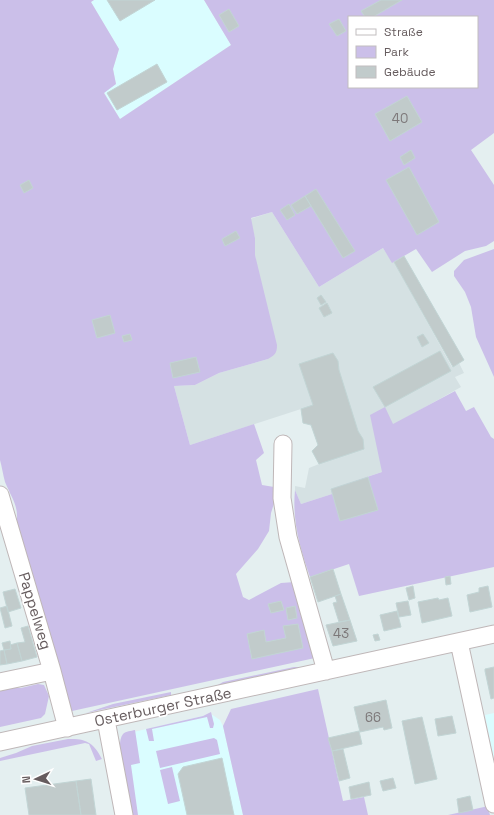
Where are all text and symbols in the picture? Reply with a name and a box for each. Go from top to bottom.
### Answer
legend [348,16,478,88]
text: Straße [384,24,423,40]
text: Park [384,44,409,60]
text: Gebäude [384,64,436,80]
house number: 40 [392,110,408,127]
street label: Pappelweg [15,570,56,652]
house number: 43 [333,625,349,642]
street label: Osterburger Straße [93,683,233,730]
house number: 66 [365,709,381,726]
north arrow [16,759,56,799]
text: N [19,776,33,784]

